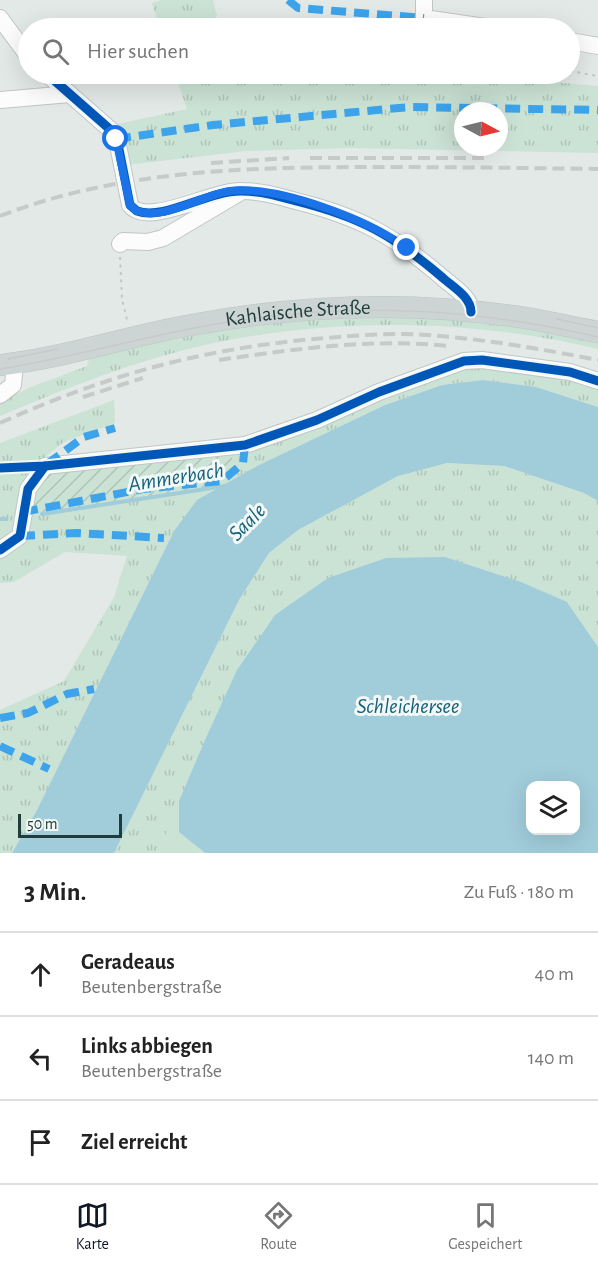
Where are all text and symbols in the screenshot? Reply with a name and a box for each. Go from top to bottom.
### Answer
search box [18,18,580,84]
icon: search [39,35,72,68]
text: Hier suchen [87,40,189,62]
north arrow [454,102,508,156]
route start [102,125,128,151]
route end [393,234,419,260]
street label: Kahlaische Straße [224,296,371,330]
water label: Ammerbach [126,459,225,496]
water label: Saale [224,499,270,545]
water label: Schleichersee [357,695,459,717]
map controls [526,781,580,835]
button: layers [526,781,580,835]
scale bar [18,811,122,838]
text: 50 m [27,816,58,832]
text: 3 Min. [24,879,86,905]
text: Zu Fuß · 180 m [464,882,574,902]
text: Geradeaus [81,951,175,973]
icon: ahead [24,958,57,991]
text: 40 m [535,964,574,984]
text: Beutenbergstraße [81,977,222,997]
text: Links abbiegen [81,1035,213,1057]
icon: left [24,1042,57,1075]
text: 140 m [528,1048,574,1068]
text: Beutenbergstraße [81,1061,222,1081]
icon: arrive [24,1126,57,1159]
text: Ziel erreicht [81,1131,188,1153]
tab: Karte [76,1199,109,1254]
tab: Route [260,1199,297,1254]
tab: Gespeichert [448,1199,522,1254]

